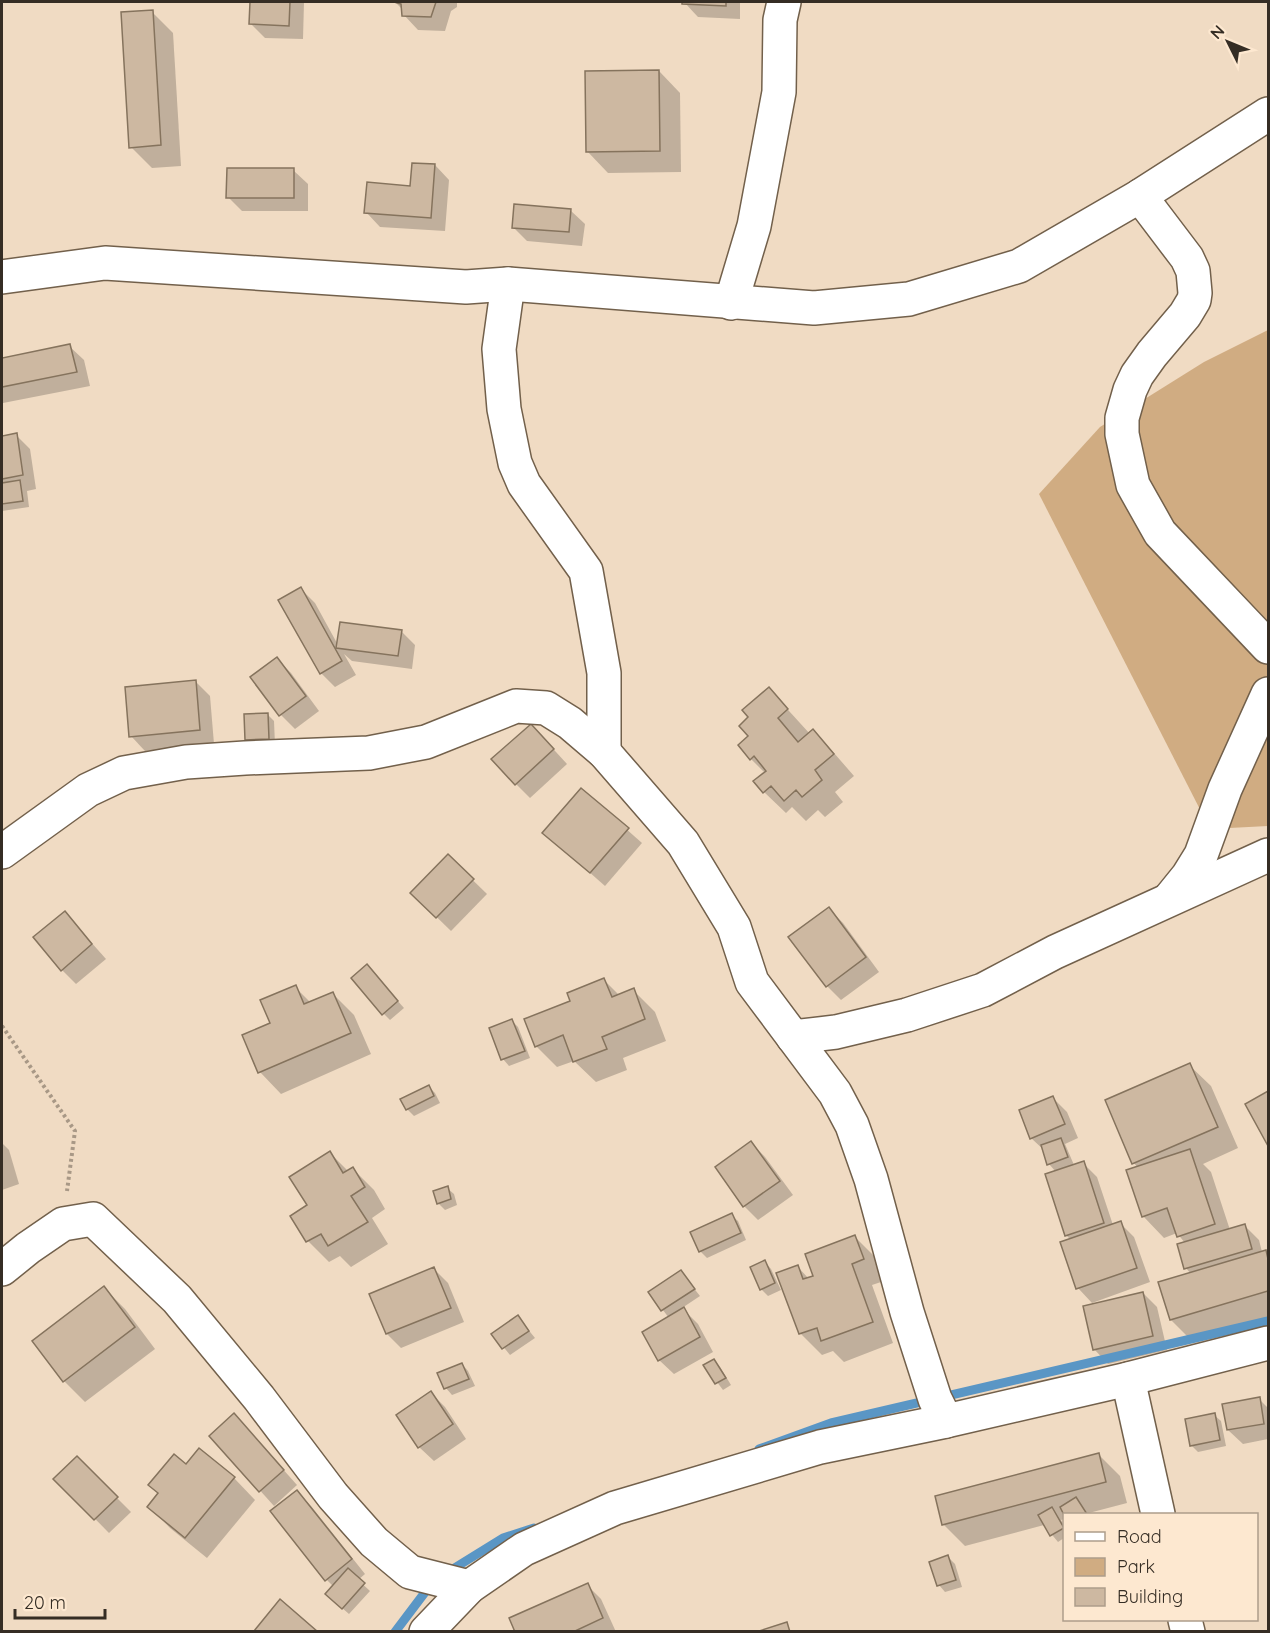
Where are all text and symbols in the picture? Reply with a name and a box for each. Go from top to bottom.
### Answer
north arrow [1198,12,1258,72]
text: N [1206,21,1228,43]
legend [1063,1513,1258,1621]
text: Road [1117,1525,1162,1548]
text: Park [1117,1555,1155,1578]
scale bar [15,1582,105,1620]
text: Building [1117,1585,1183,1608]
text: 20 m [24,1591,66,1614]

